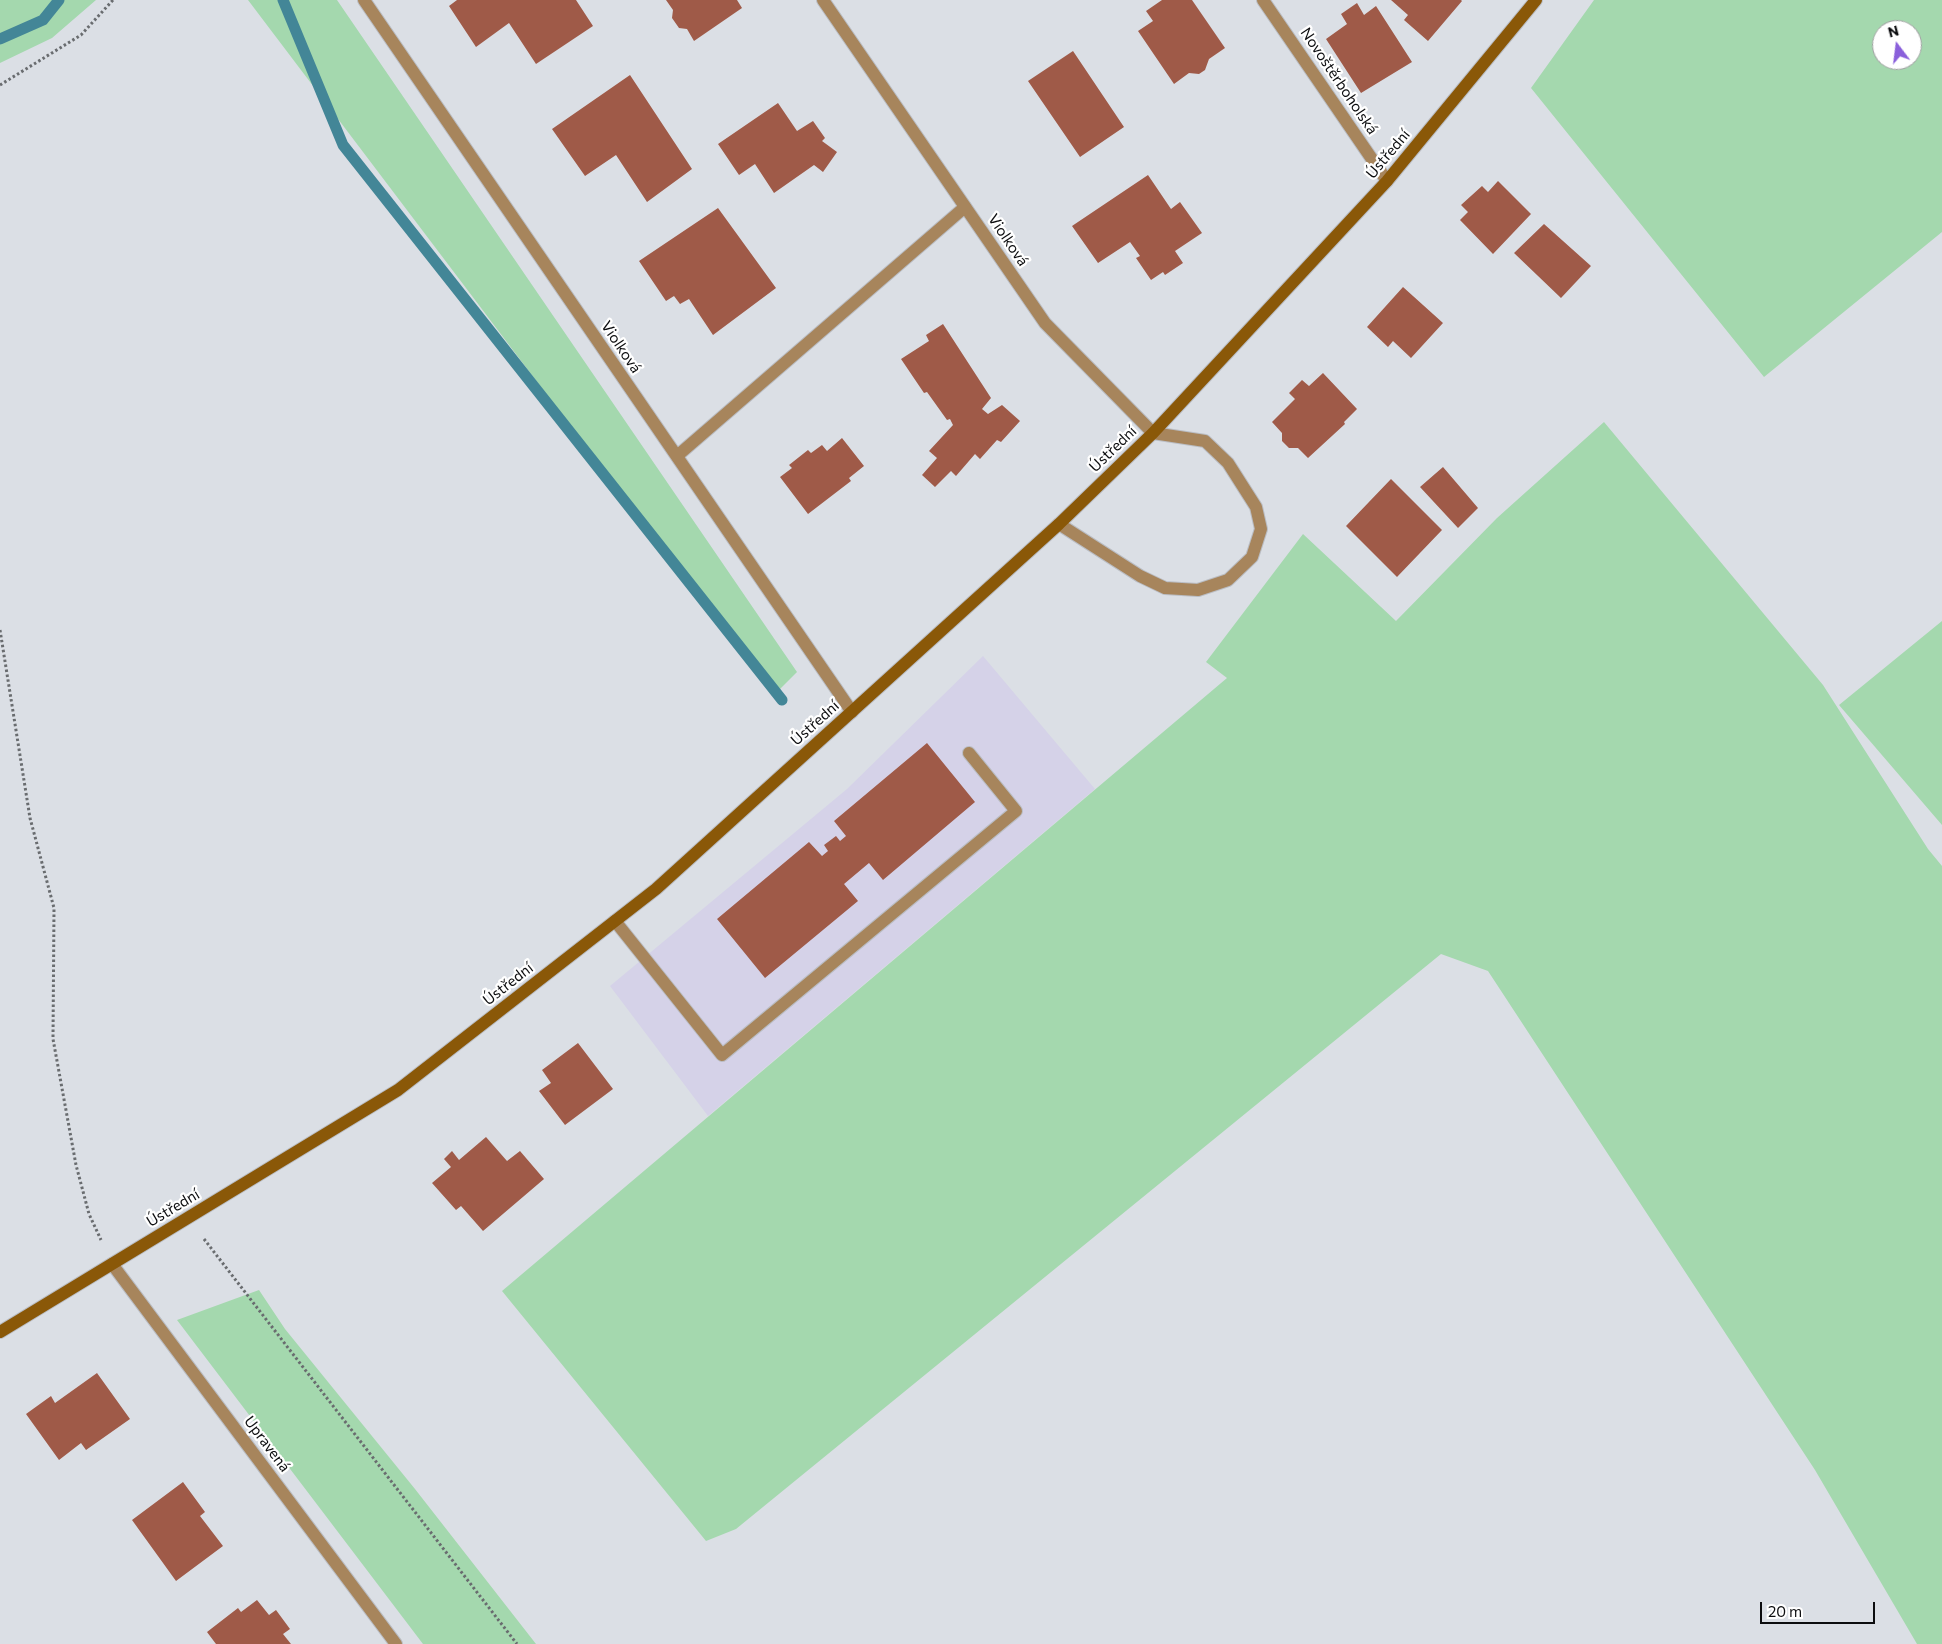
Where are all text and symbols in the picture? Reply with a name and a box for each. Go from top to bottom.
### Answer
north arrow [1872,20,1922,70]
text: N [1886,21,1901,41]
street label: Novoštěrboholská [1297,24,1381,138]
street label: Ústřední [1362,126,1414,182]
street label: Violková [984,211,1032,269]
street label: Violková [597,318,645,376]
street label: Ústřední [1086,422,1140,476]
street label: Ústřední [787,697,843,749]
street label: Ústřední [479,959,537,1009]
street label: Ústřední [143,1185,203,1231]
street label: Upravená [240,1413,294,1475]
scale bar [1762,1592,1877,1624]
text: 20 m [1768,1602,1802,1620]

